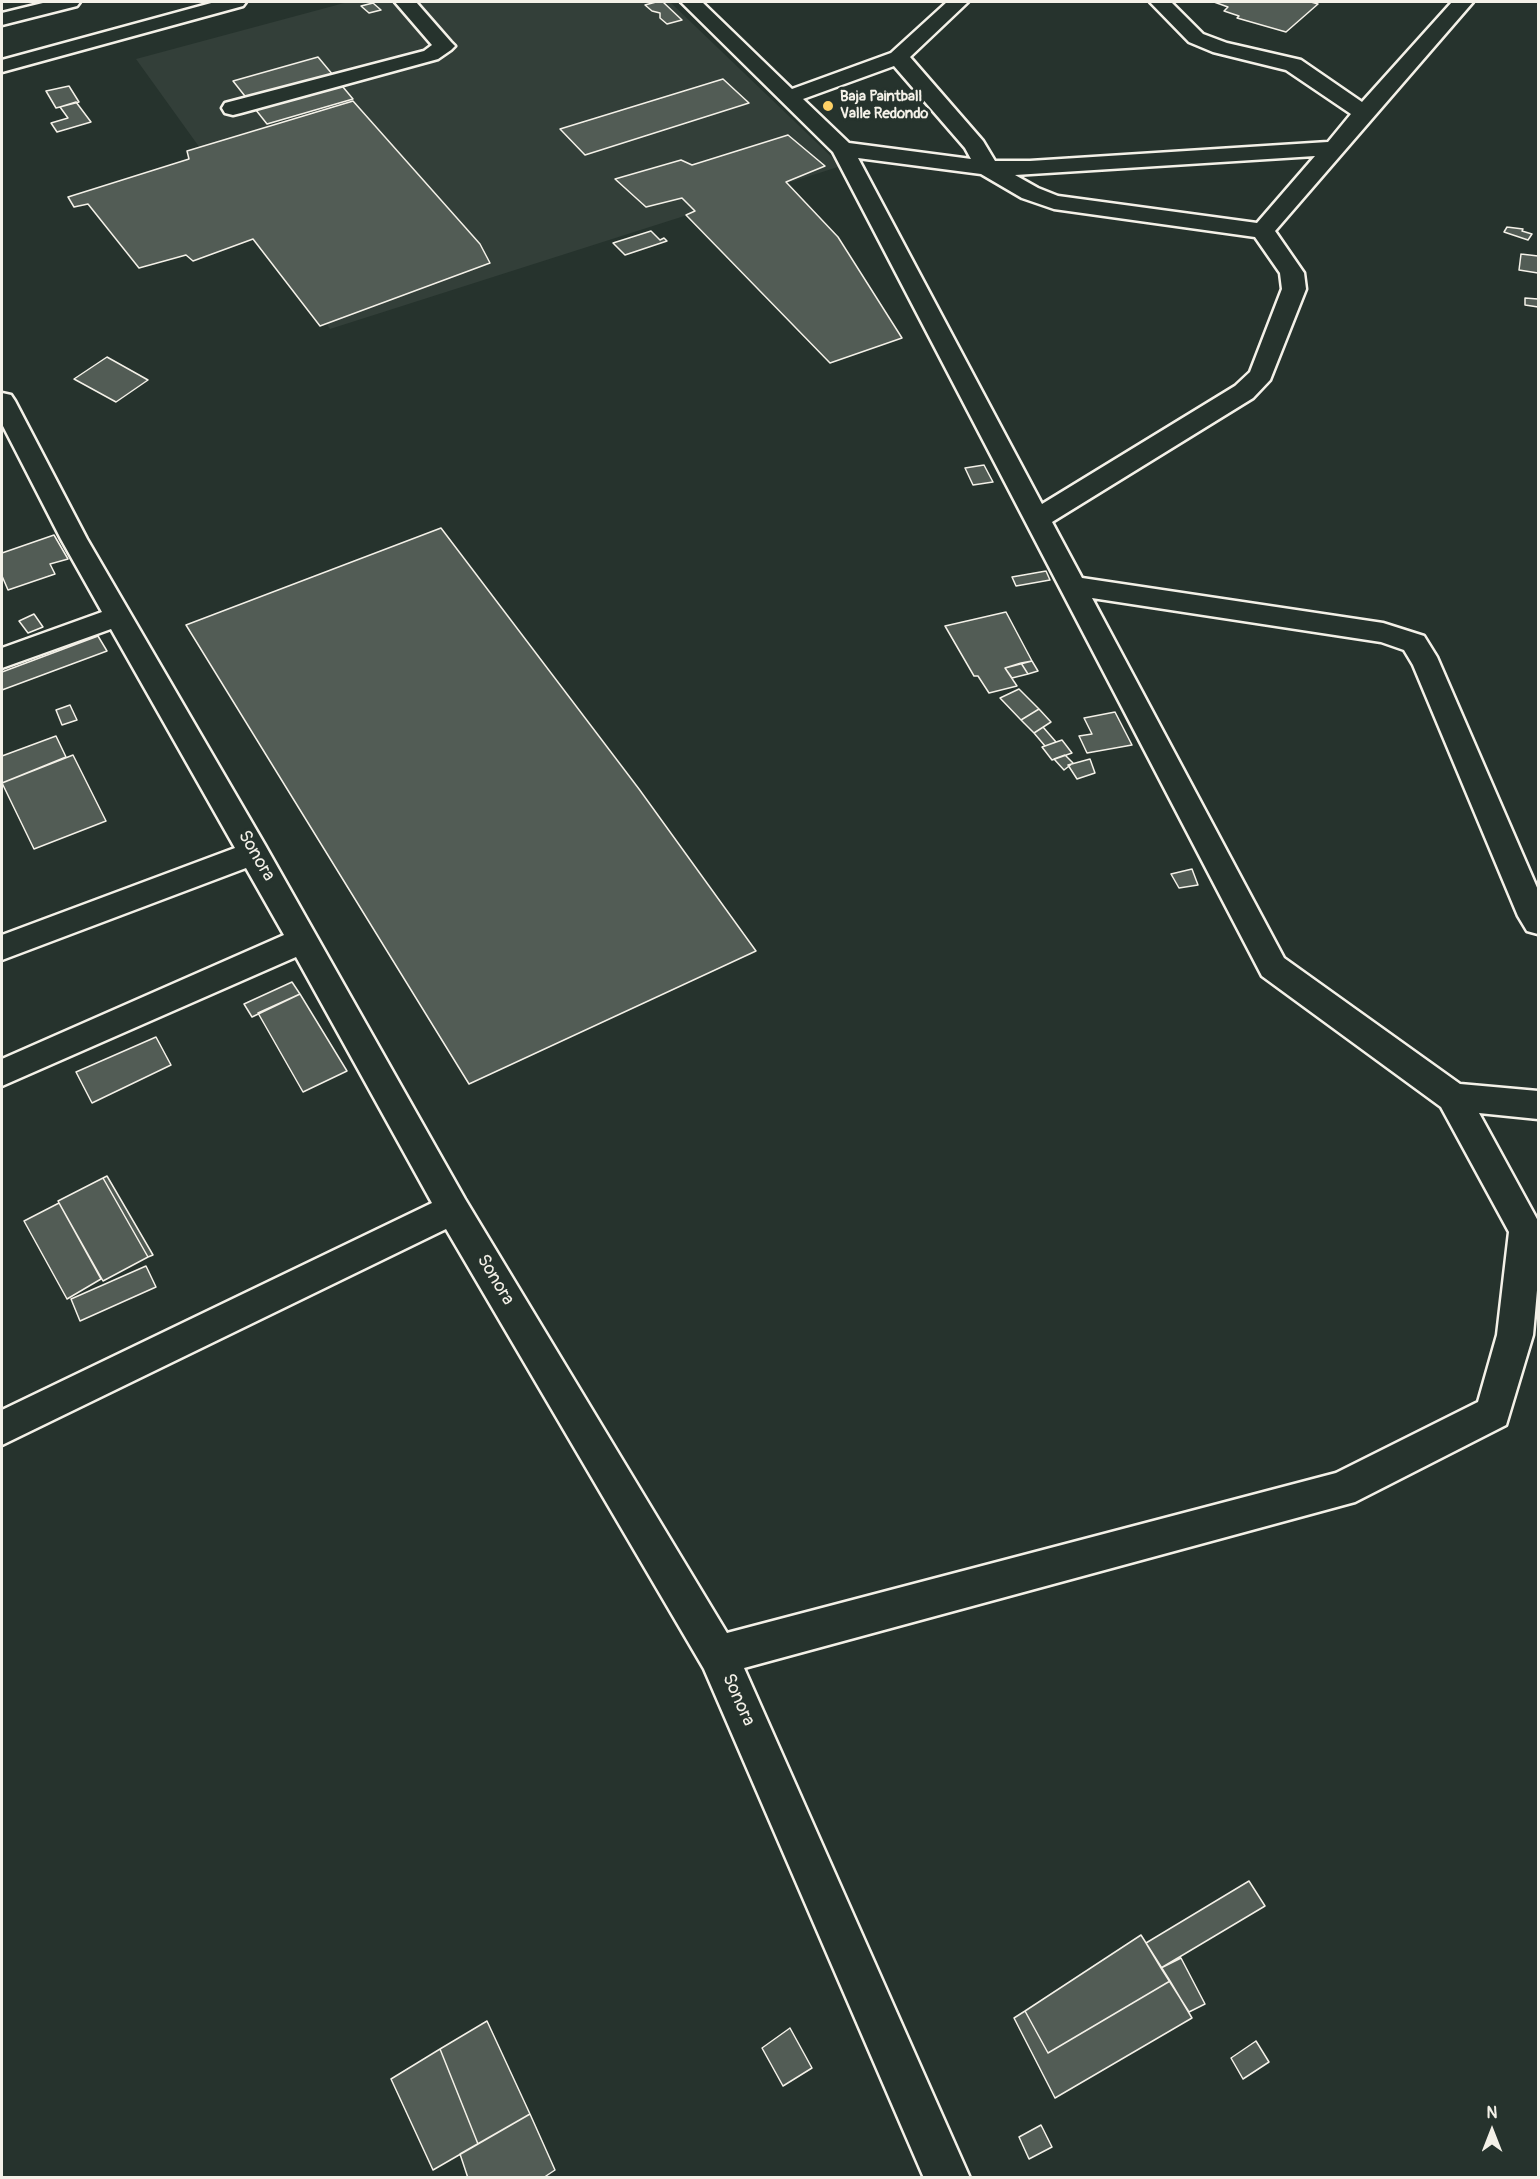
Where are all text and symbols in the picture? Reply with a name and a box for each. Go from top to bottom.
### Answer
place label: Baja Paintball Valle Redondo [840,88,928,123]
marker: Baja Paintball Valle Redondo [821,99,835,113]
street label: Sonora [233,827,279,885]
street label: Sonora [472,1251,518,1309]
street label: Sonora [717,1670,759,1730]
north arrow [1462,2101,1522,2161]
text: N [1487,2103,1497,2123]

